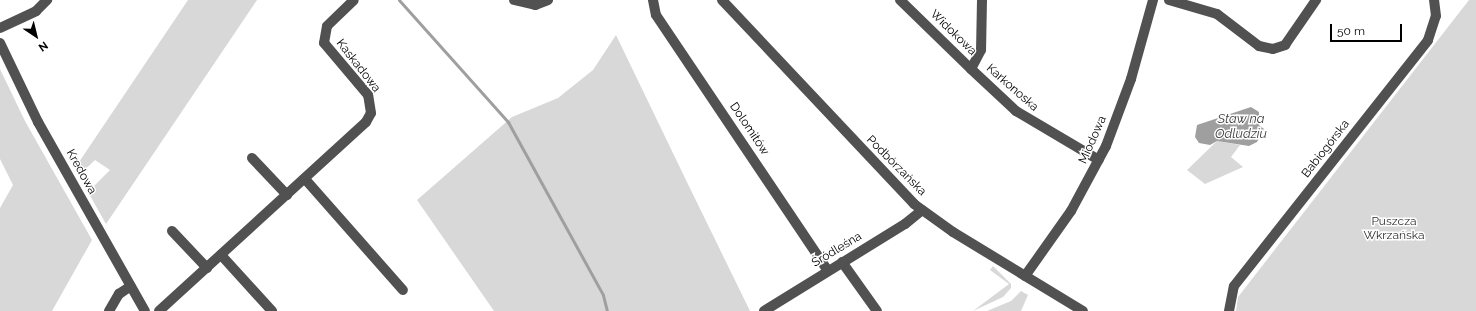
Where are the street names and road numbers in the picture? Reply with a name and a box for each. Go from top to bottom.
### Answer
street label: Widokowa [927,7,979,59]
street label: Kaskadowa [333,37,383,95]
street label: Karkonoska [983,61,1041,115]
street label: Dolomitów [726,100,772,158]
street label: Miodowa [1076,114,1110,166]
street label: Babiogórska [1299,117,1353,181]
street label: Podbórzańska [863,133,929,199]
street label: Kredowa [63,147,99,197]
street label: Śródleśna [809,230,865,270]

